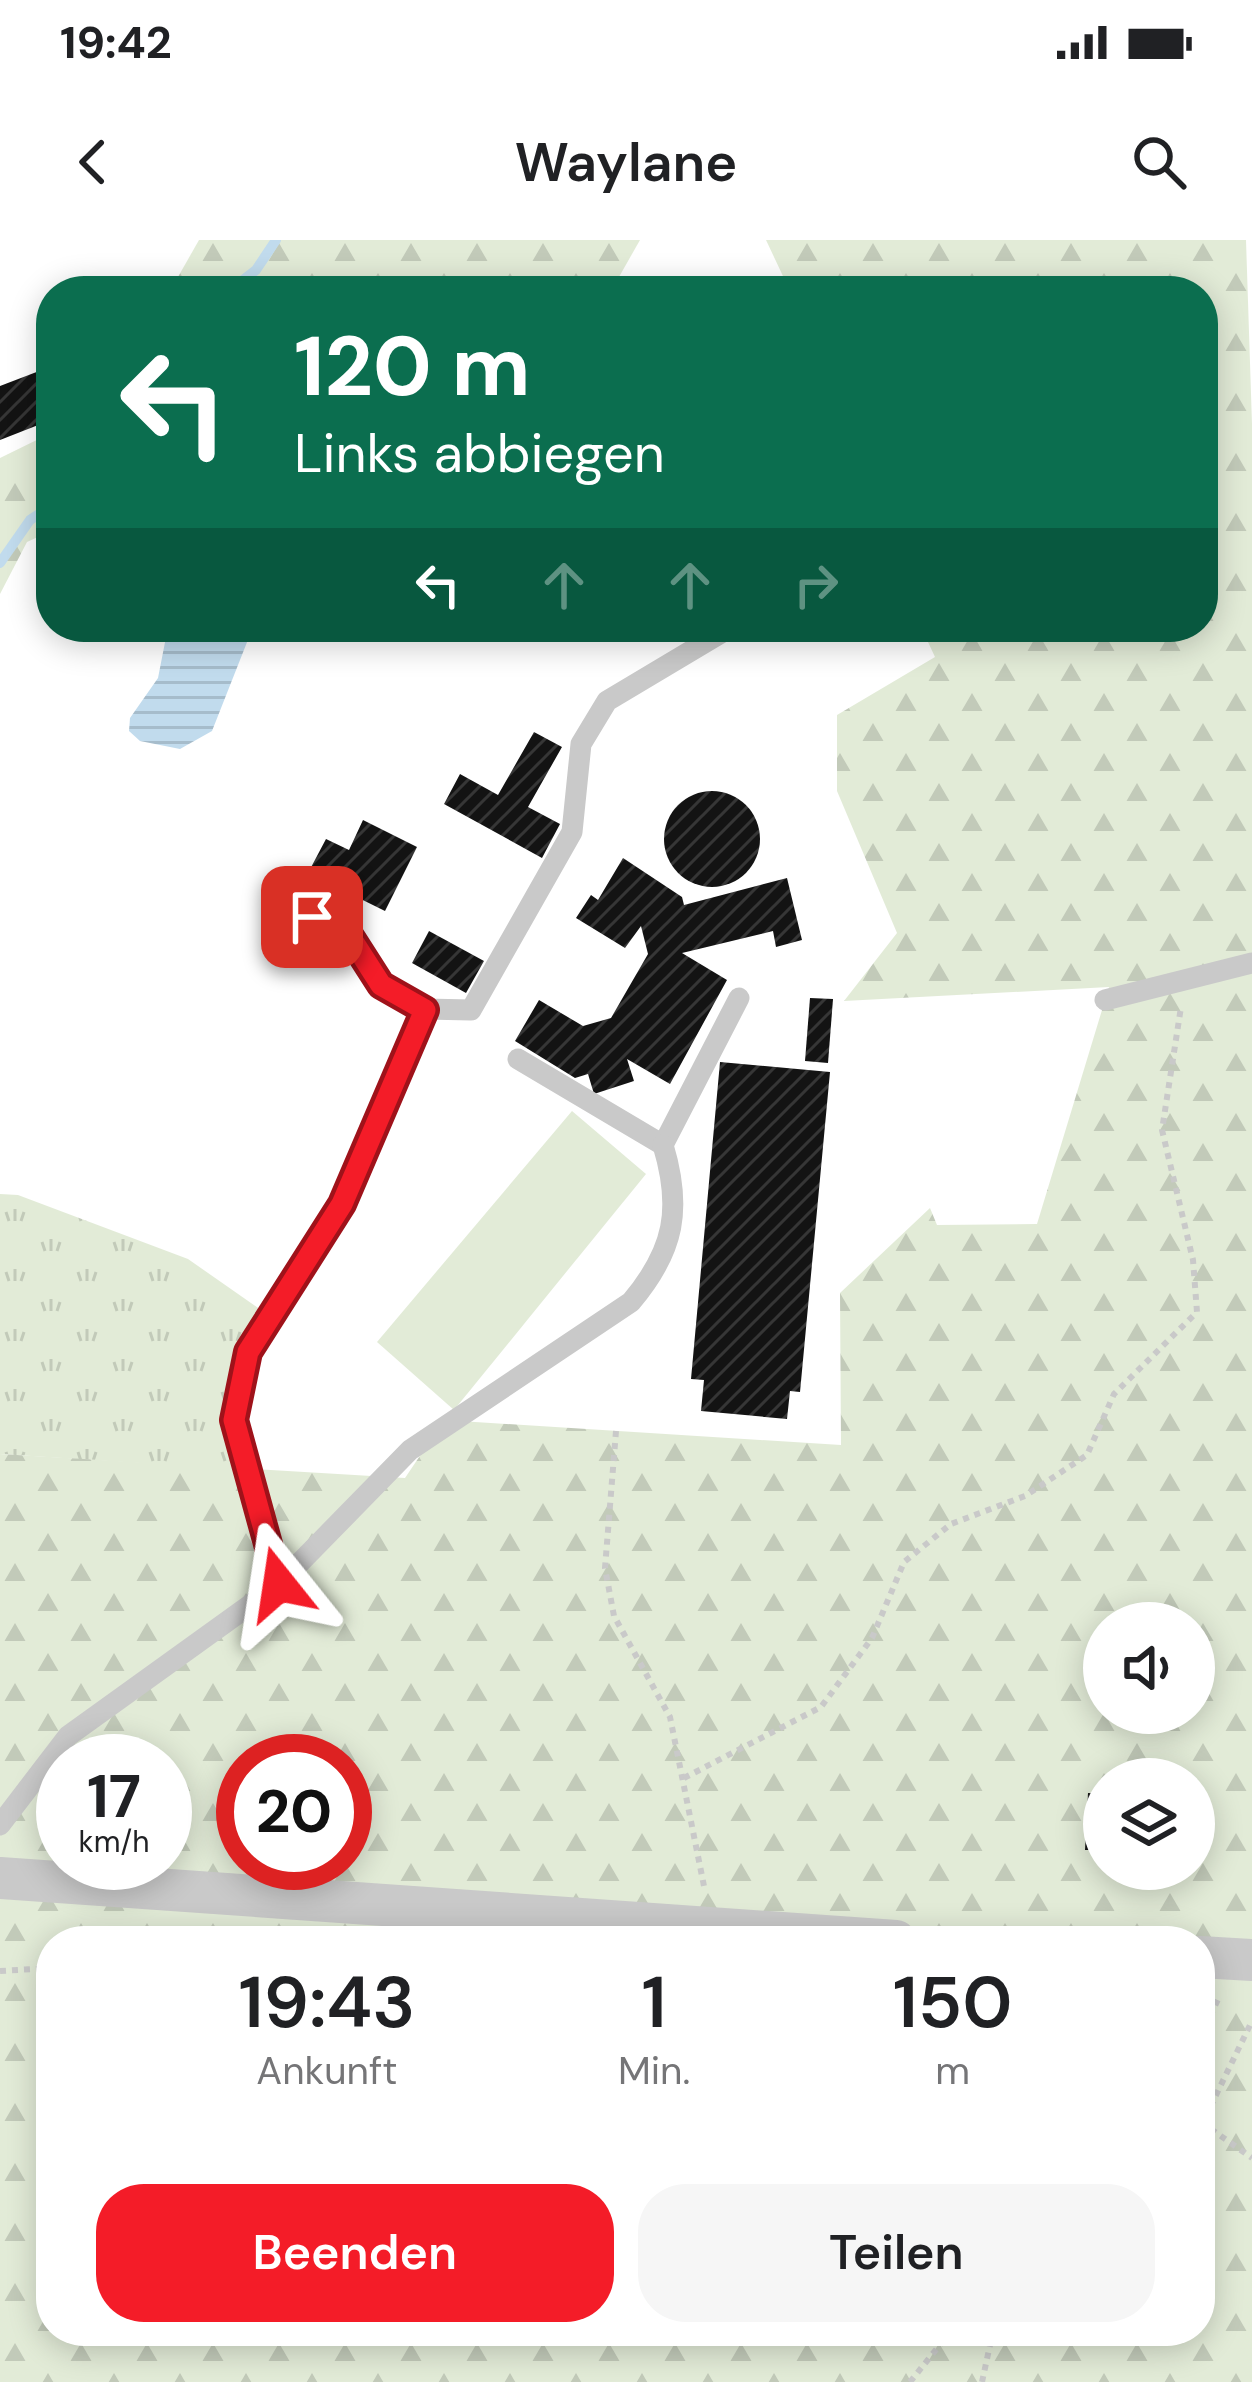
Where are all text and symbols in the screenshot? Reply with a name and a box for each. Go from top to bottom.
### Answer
text: 19:42 [60,13,172,72]
text: Waylane [515,127,737,198]
icon: back [60,129,126,195]
icon: search [1126,129,1192,195]
text: 120 m [294,312,531,421]
icon: left [96,324,252,480]
text: Links abbiegen [294,418,665,489]
icon: left [405,552,471,618]
icon: ahead [531,552,597,618]
icon: ahead [657,552,723,618]
icon: right [783,552,849,618]
pin [261,866,363,968]
icon: arrive [279,884,345,950]
position arrow [216,1521,342,1647]
map controls [1083,1602,1215,1890]
button: sound [1083,1602,1215,1734]
speed limit sign: 20 [216,1734,372,1890]
text: 17 [87,1757,141,1836]
button: layers [1083,1758,1215,1890]
text: km/h [79,1822,149,1861]
text: 19:43 [239,1956,415,2049]
text: 1 [642,1956,667,2049]
text: 150 [893,1956,1013,2049]
text: Ankunft [256,2045,398,2096]
text: Min. [618,2045,690,2096]
text: m [935,2045,970,2096]
button: Beenden [96,2184,614,2322]
button: Teilen [638,2184,1155,2322]

